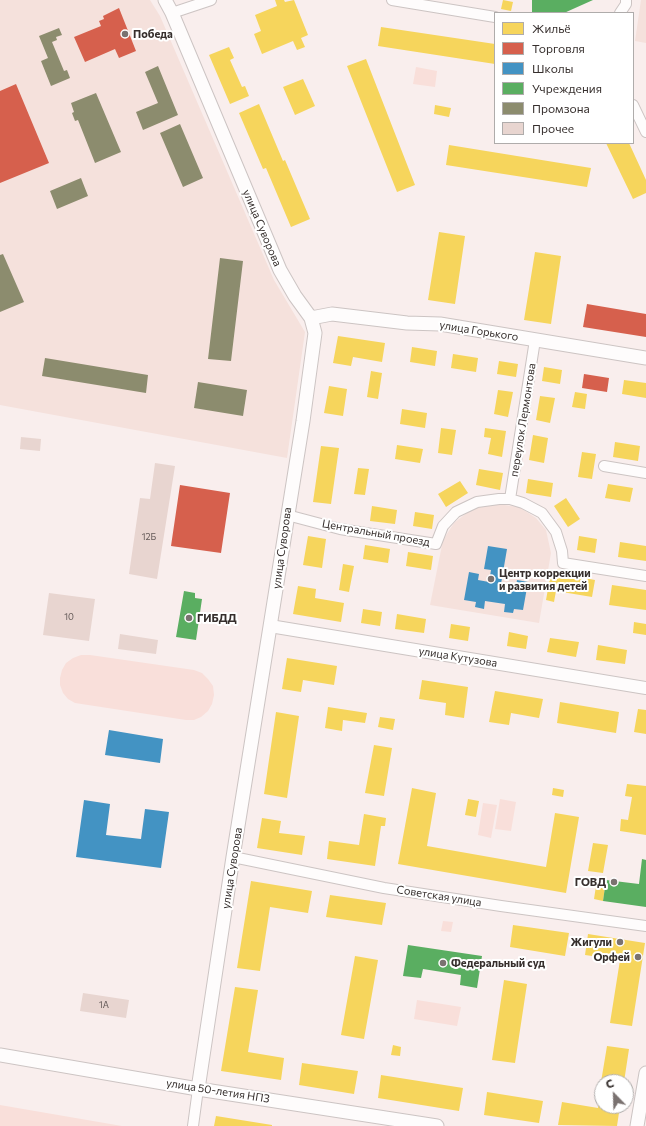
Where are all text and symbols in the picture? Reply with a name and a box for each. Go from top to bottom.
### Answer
legend [494,12,634,144]
text: Жильё [532,21,571,35]
place label: Победа [133,27,173,41]
marker: Победа [120,29,130,39]
text: Торговля [532,41,585,55]
text: Школы [532,61,573,75]
text: Учреждения [532,81,602,95]
text: Промзона [532,101,590,115]
text: Прочее [532,121,574,135]
street label: улица Суворова [240,188,284,268]
street label: улица Горького [439,318,519,344]
street label: переулок Лермонтова [508,362,538,478]
street label: улица Суворова [270,506,294,590]
street label: Центральный проезд [321,517,431,549]
house number: 12Б [142,532,156,542]
place label: Центр коррекции и развития детей [499,566,591,592]
marker: Центр коррекции и развития детей [486,574,496,584]
place label: ГИБДД [197,611,237,625]
house number: 10 [64,612,74,622]
marker: ГИБДД [184,613,194,623]
street label: улица Кутузова [418,644,498,670]
street label: улица Суворова [219,826,245,910]
place label: ГОВД [575,875,606,889]
marker: ГОВД [609,877,619,887]
street label: Советская улица [396,883,482,909]
place label: Жигули [571,935,612,949]
marker: Жигули [615,937,625,947]
place label: Орфей [593,950,630,964]
marker: Орфей [633,952,643,962]
place label: Федеральный суд [451,956,545,970]
marker: Федеральный суд [438,958,448,968]
house number: 1А [99,1000,109,1010]
north arrow [594,1074,634,1114]
street label: улица 50-летия НПЗ [165,1076,271,1106]
text: С [604,1076,616,1091]

